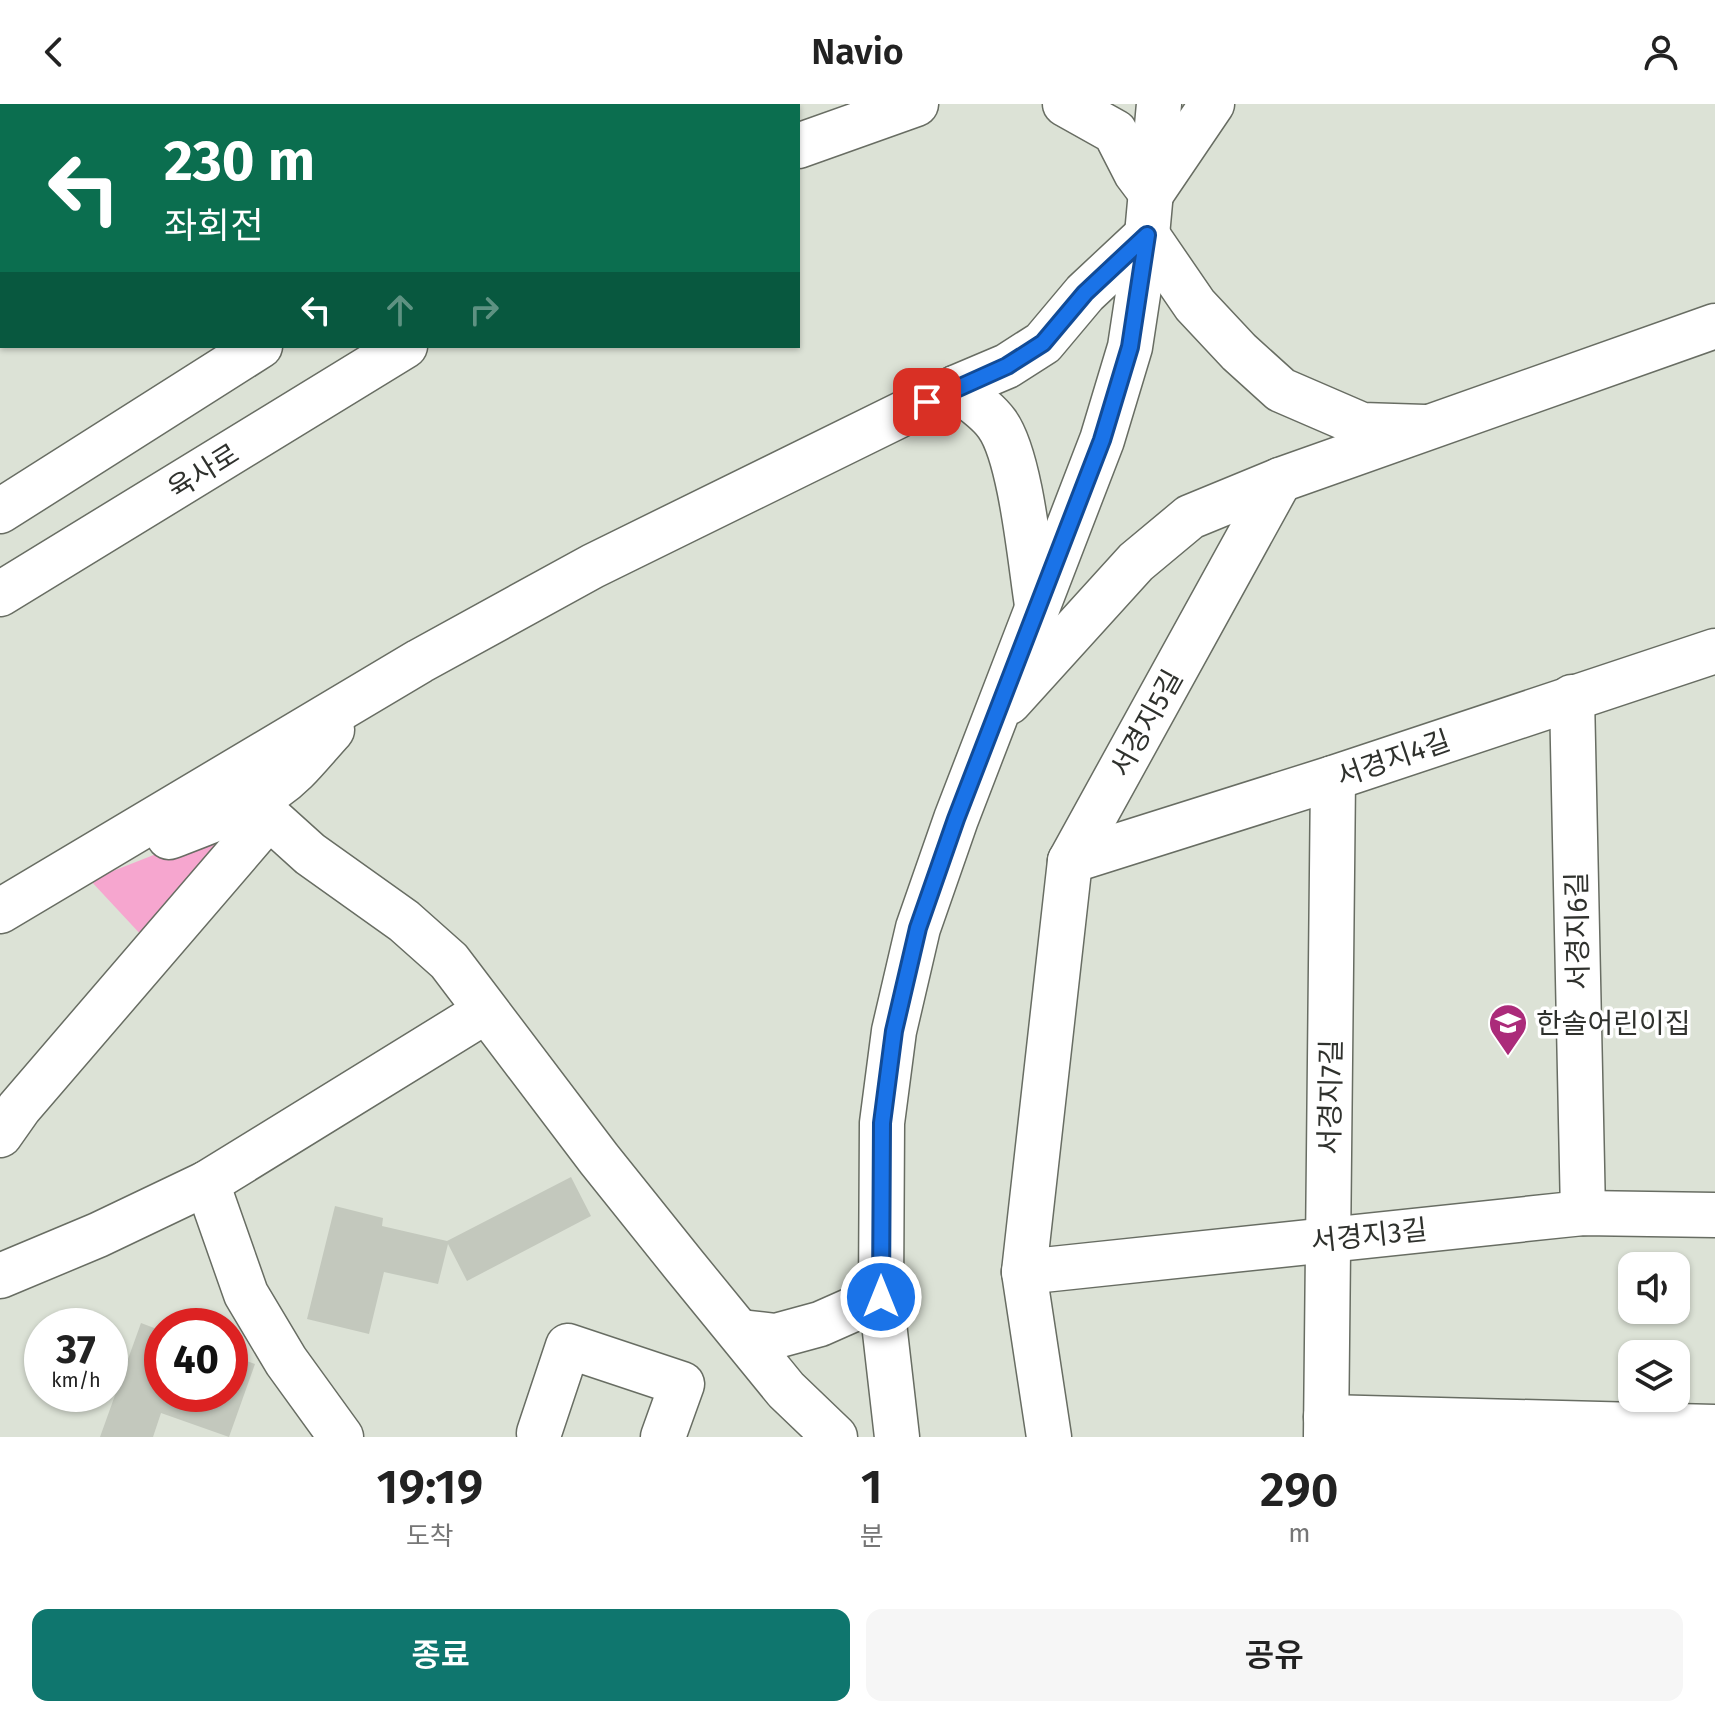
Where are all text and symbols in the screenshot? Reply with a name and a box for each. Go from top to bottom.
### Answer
icon: back [32,30,76,74]
text: Navio [811,30,904,74]
icon: person [1639,30,1683,74]
text: 230 m [164,128,315,195]
icon: left [32,136,136,240]
text: 좌회전 [164,204,263,248]
icon: left [294,288,338,332]
icon: ahead [378,288,422,332]
icon: right [462,288,506,332]
pin [893,368,961,436]
icon: arrive [905,380,949,424]
street label: 육사로 [162,437,245,506]
street label: 서경지5길 [1104,664,1189,782]
street label: 서경지4길 [1332,724,1454,793]
street label: 서경지6길 [1560,872,1595,990]
school or university icon: 한솔어린이집 [1487,1002,1529,1057]
place label: 한솔어린이집 [1536,1007,1691,1040]
street label: 서경지7길 [1313,1039,1348,1155]
street label: 서경지3길 [1309,1213,1429,1258]
map controls [1618,1252,1690,1412]
button: sound [1618,1252,1690,1324]
position arrow [839,1255,923,1339]
speed limit sign: 40 [144,1308,248,1412]
text: 37 [56,1326,96,1374]
button: layers [1618,1340,1690,1412]
text: km/h [51,1368,101,1392]
text: 19:19 [377,1458,483,1516]
text: 1 [861,1458,883,1516]
text: 290 [1260,1461,1338,1519]
text: m [1288,1518,1310,1549]
text: 도착 [406,1521,454,1552]
text: 분 [860,1521,884,1552]
button: 종료 [32,1609,850,1701]
button: 공유 [866,1609,1683,1701]

